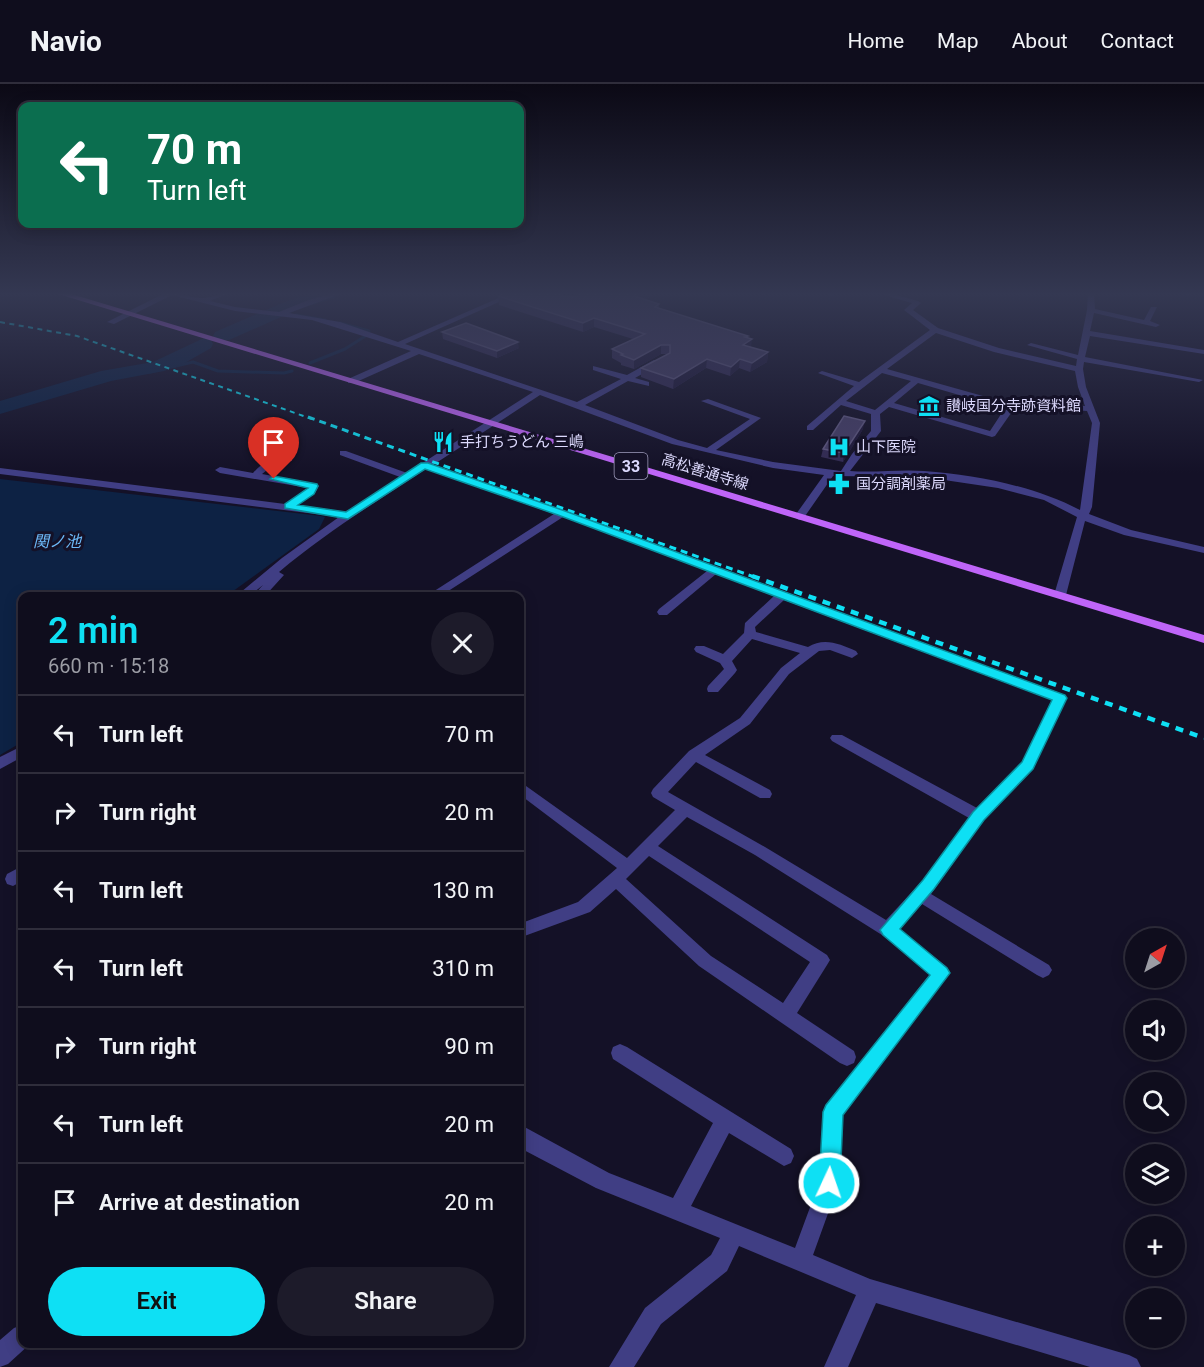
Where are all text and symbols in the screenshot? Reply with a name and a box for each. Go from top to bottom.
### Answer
text: Navio [30,25,102,58]
text: Home [848,29,904,53]
text: Map [937,29,979,53]
text: About [1012,29,1068,53]
text: Contact [1101,29,1174,53]
text: 70 m [147,125,242,174]
icon: left [48,126,126,204]
text: Turn left [147,175,247,207]
museum icon: 讃岐国分寺跡資料館 [917,394,941,418]
place label: 讃岐国分寺跡資料館 [946,397,1081,415]
pin [248,417,299,479]
icon: arrive [257,426,290,459]
restaurant icon: 手打ちうどん 三嶋 [431,430,455,454]
place label: 手打ちうどん 三嶋 [460,433,584,451]
hospital icon: 山下医院 [827,435,851,459]
place label: 山下医院 [856,438,916,456]
street label: 高松善通寺線 [659,450,751,494]
road number: 33 [614,453,648,479]
pharmacy icon: 国分調剤薬局 [827,472,851,496]
place label: 国分調剤薬局 [856,475,946,493]
water label: 関ノ池 [33,532,83,551]
text: 2 min [48,610,138,652]
button: close [431,612,494,675]
text: 660 m · 15:18 [48,654,169,678]
icon: left [48,718,81,751]
text: Turn left [99,722,183,747]
text: 70 m [445,722,494,747]
icon: right [48,796,81,829]
text: Turn right [99,800,196,825]
text: 20 m [445,800,494,825]
icon: left [48,874,81,907]
text: Turn left [99,878,183,903]
text: 130 m [432,878,494,903]
north arrow [1125,928,1185,988]
map controls [1125,928,1185,1348]
icon: left [48,952,81,985]
text: Turn left [99,956,183,981]
text: 310 m [432,956,494,981]
button: sound [1125,1000,1185,1060]
icon: right [48,1030,81,1063]
text: Turn right [99,1034,196,1059]
text: 90 m [445,1034,494,1059]
button: search [1125,1072,1185,1132]
icon: left [48,1108,81,1141]
text: Turn left [99,1112,183,1137]
text: 20 m [445,1112,494,1137]
button: layers [1125,1144,1185,1204]
position arrow [797,1151,861,1215]
icon: arrive [48,1186,81,1219]
text: Arrive at destination [99,1190,300,1215]
text: 20 m [445,1190,494,1215]
button: + [1125,1216,1185,1276]
button: Exit [48,1267,265,1336]
button: Share [277,1267,494,1336]
button: − [1125,1288,1185,1348]

